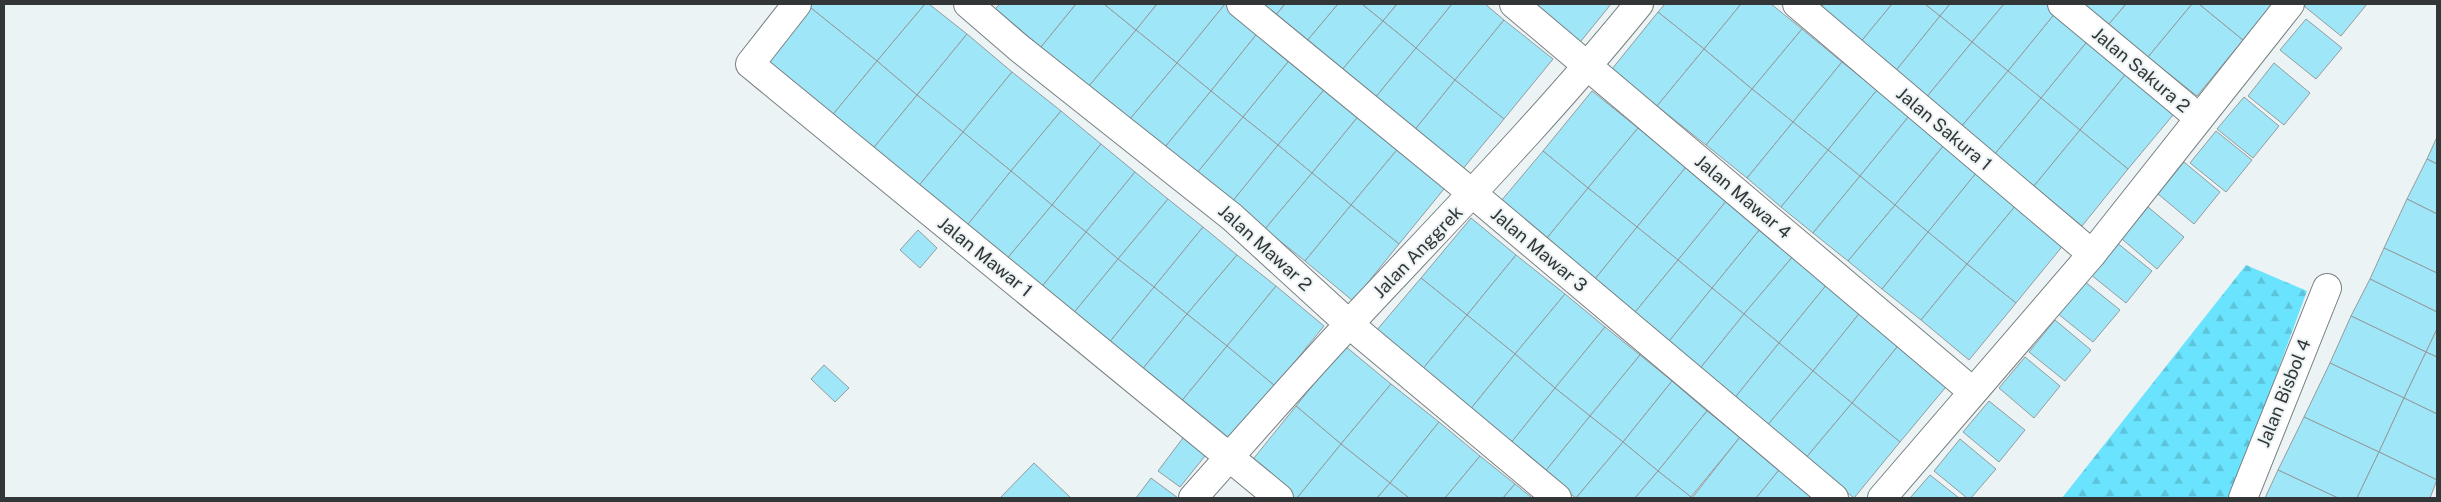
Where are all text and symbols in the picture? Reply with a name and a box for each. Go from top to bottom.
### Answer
street label: Jalan Sakura 2 [2088,23,2195,117]
street label: Jalan Sakura 1 [1892,83,1996,175]
street label: Jalan Mawar 4 [1691,150,1796,243]
street label: Jalan Mawar 2 [1214,200,1316,295]
street label: Jalan Anggrek [1369,201,1467,302]
street label: Jalan Mawar 3 [1487,203,1592,296]
street label: Jalan Mawar 1 [934,212,1037,301]
street label: Jalan Bisbol 4 [2252,336,2315,450]

